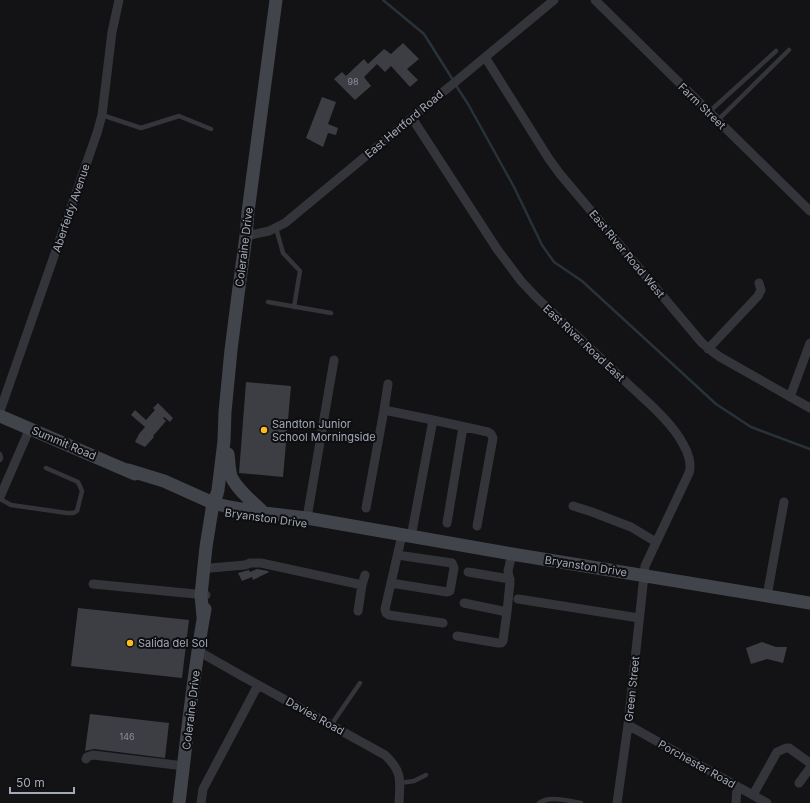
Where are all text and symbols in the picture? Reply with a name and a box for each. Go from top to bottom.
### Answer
house number: 98 [347,76,359,87]
street label: Farm Street [675,80,729,132]
street label: East Hertford Road [362,87,446,161]
street label: Aberfeldy Avenue [49,162,93,254]
street label: Coleraine Drive [232,206,256,288]
street label: East River Road West [586,207,668,301]
street label: East River Road East [540,302,628,385]
place label: Sandton Junior School Morningside [272,417,376,444]
street label: Summit Road [30,423,98,463]
marker: Sandton Junior School Morningside [259,425,269,435]
street label: Bryanston Drive [224,505,308,531]
street label: Bryanston Drive [544,553,628,579]
place label: Salida del Sol [138,636,208,650]
marker: Salida del Sol [125,638,135,648]
street label: Green Street [622,655,642,722]
street label: Coleraine Drive [179,669,203,751]
street label: Davies Road [283,694,347,738]
house number: 146 [119,731,135,742]
street label: Porchester Road [656,737,738,791]
scale bar [10,769,74,795]
text: 50 m [16,775,45,790]

